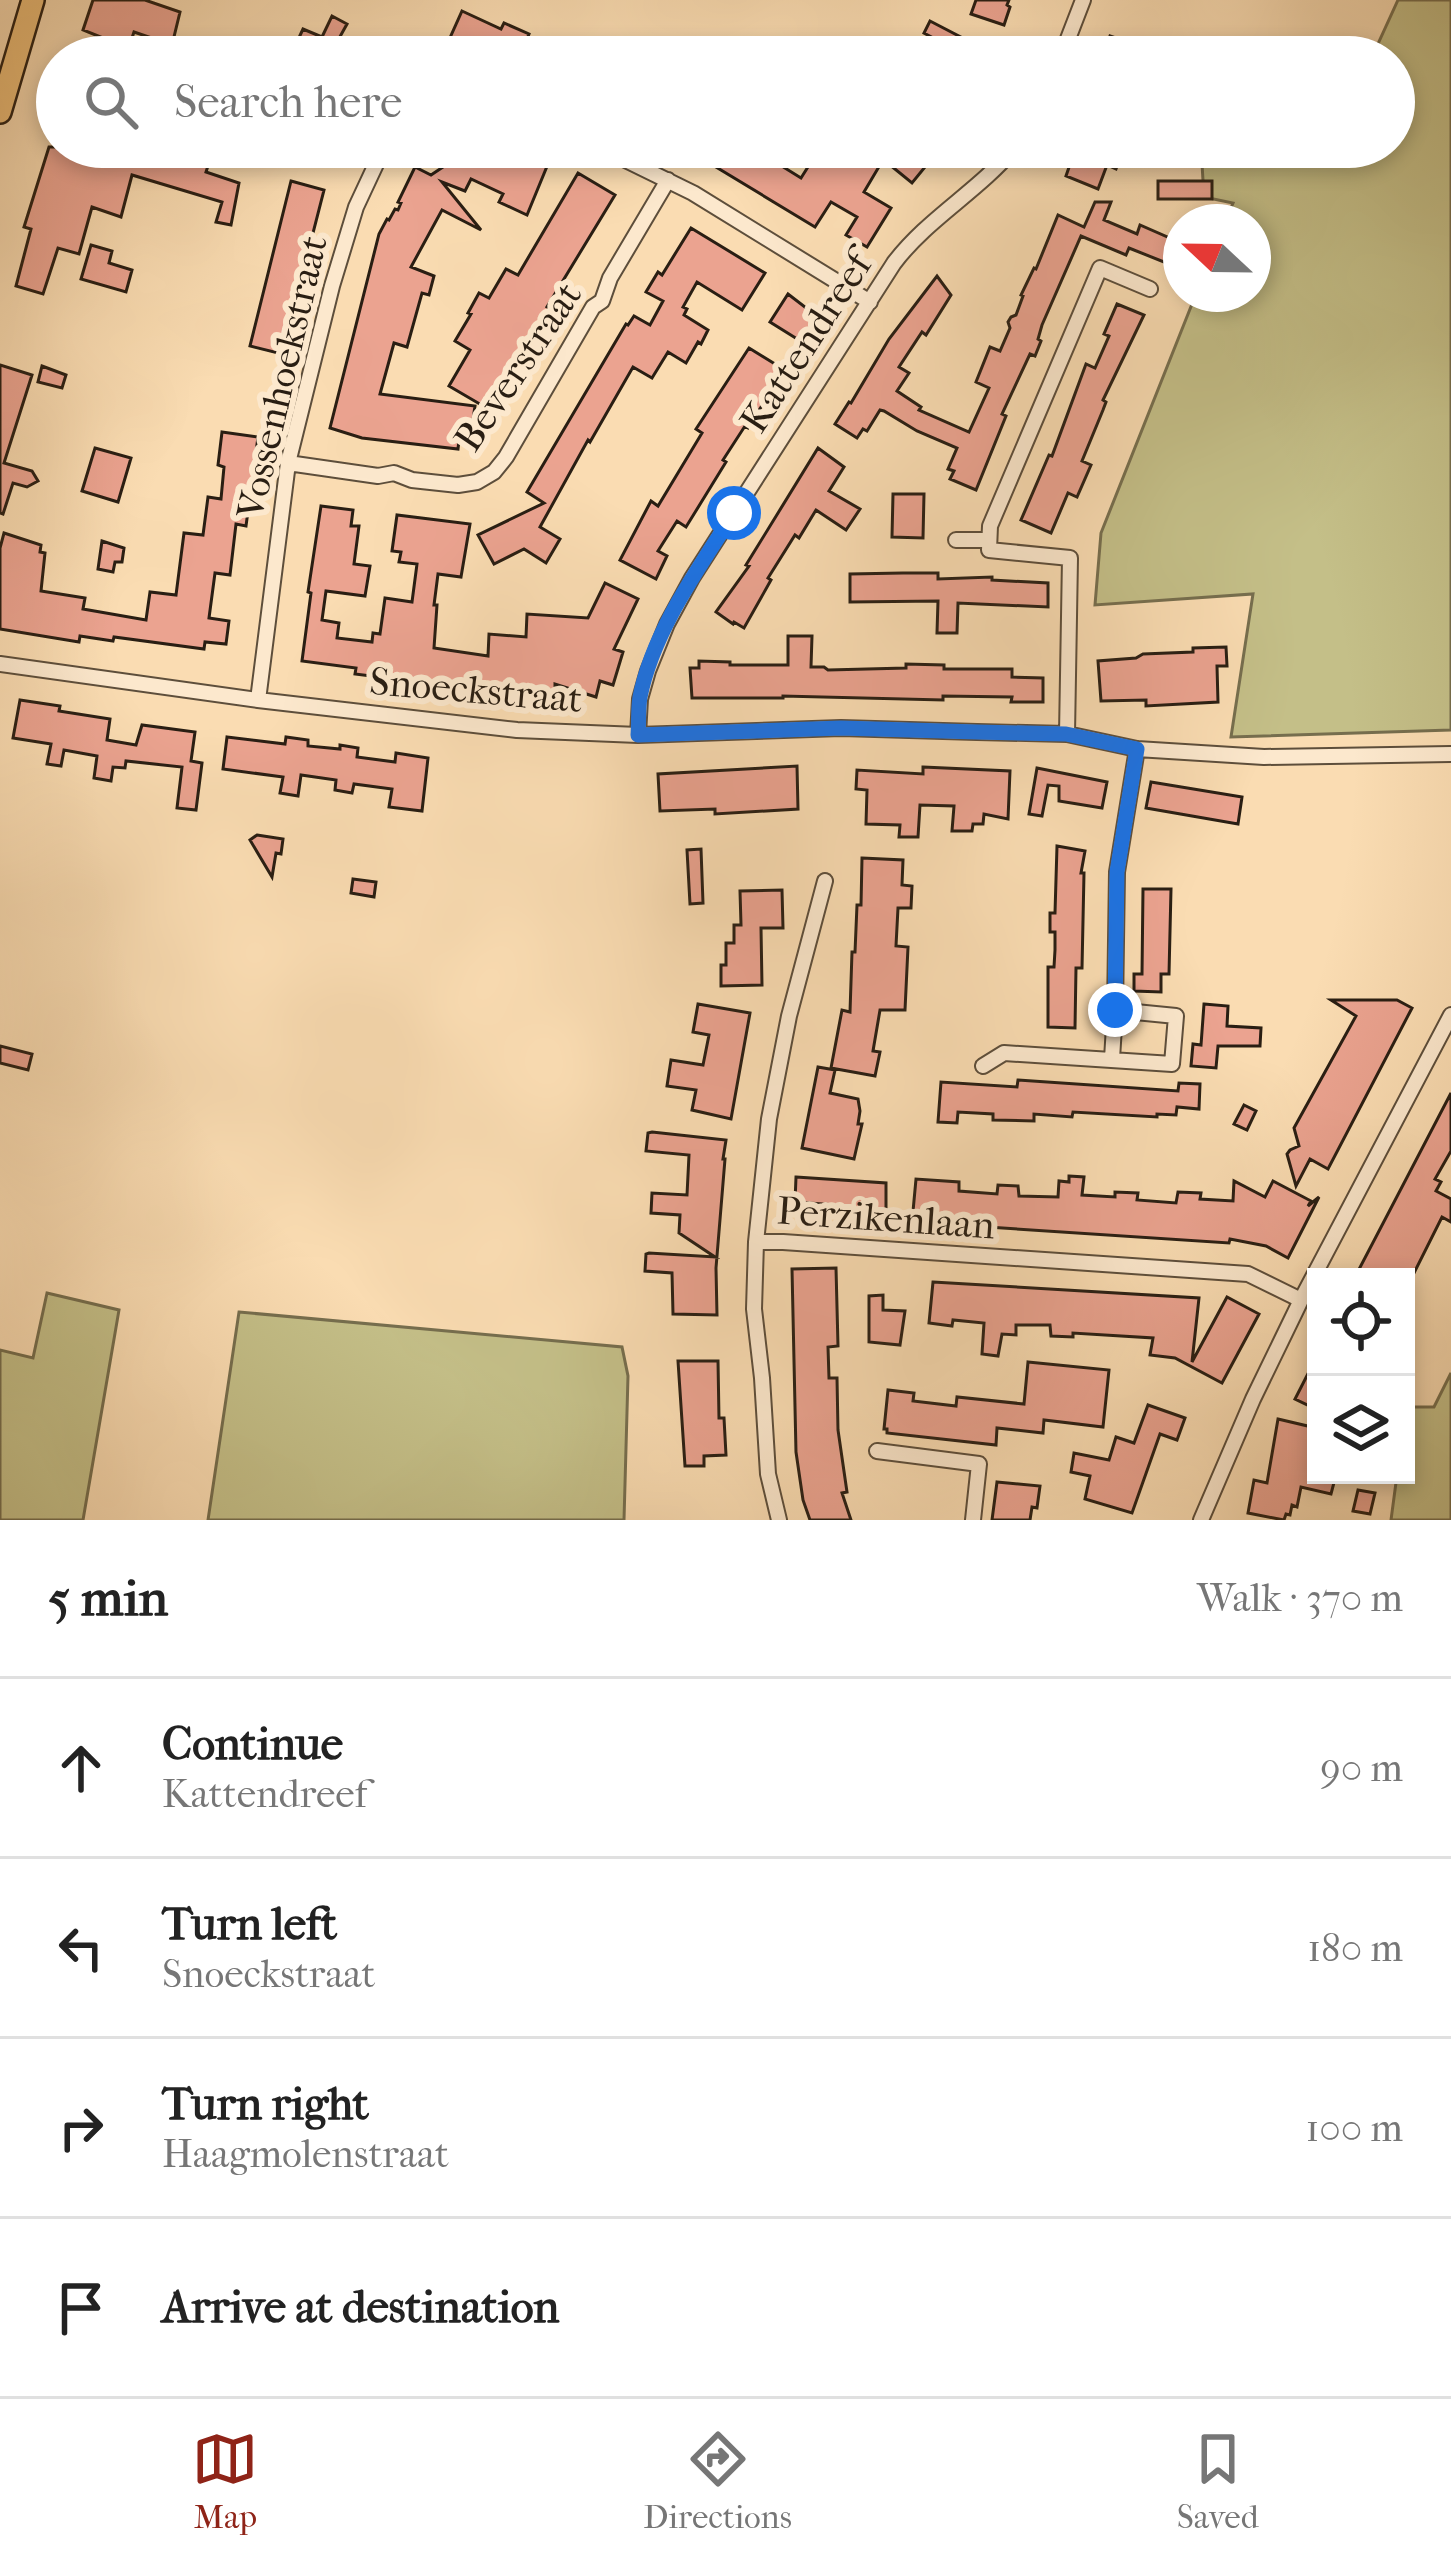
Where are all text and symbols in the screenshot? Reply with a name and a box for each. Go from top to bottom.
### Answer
search box [36,36,1415,168]
icon: search [78,69,144,135]
text: Search here [174,76,402,129]
north arrow [1163,204,1271,312]
street label: Vossenhoekstraat [227,231,337,524]
street label: Kattendreef [731,237,886,441]
street label: Beverstraat [445,273,591,460]
route start [707,486,761,540]
street label: Snoeckstraat [368,658,584,722]
route end [1088,983,1142,1037]
street label: Perzikenlaan [775,1187,997,1249]
map controls [1307,1268,1415,1484]
button: locate [1307,1268,1415,1376]
button: layers [1307,1376,1415,1484]
text: 5 min [48,1568,168,1628]
text: Walk · 370 m [1197,1575,1403,1621]
text: Continue [162,1718,343,1771]
icon: ahead [48,1735,114,1801]
text: 90 m [1320,1745,1403,1791]
text: Kattendreef [162,1771,367,1817]
text: Turn left [162,1898,337,1951]
icon: left [48,1915,114,1981]
text: 180 m [1307,1925,1403,1971]
text: Snoeckstraat [162,1951,375,1997]
text: Turn right [162,2078,369,2131]
icon: right [48,2095,114,2161]
text: 100 m [1305,2105,1403,2151]
text: Haagmolenstraat [162,2131,449,2177]
icon: arrive [48,2275,114,2341]
text: Arrive at destination [162,2281,559,2334]
tab: Map [192,2426,258,2537]
tab: Directions [643,2426,792,2537]
tab: Saved [1177,2426,1259,2537]

